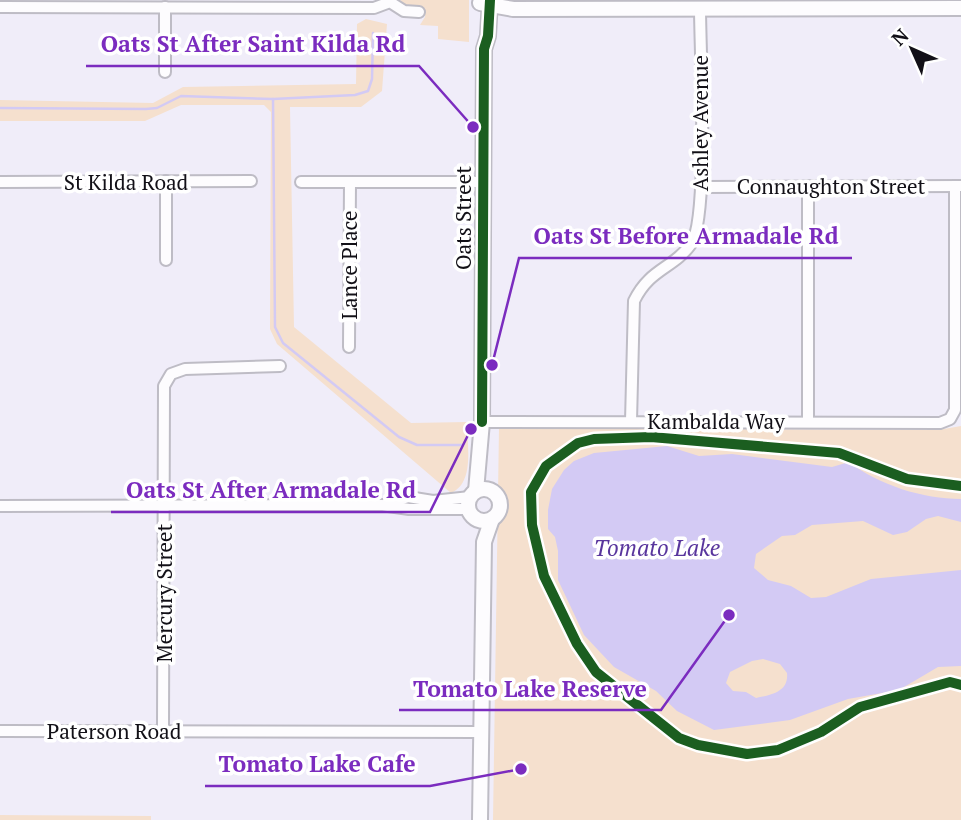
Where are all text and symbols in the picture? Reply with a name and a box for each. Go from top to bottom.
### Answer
north arrow [877,14,947,84]
callout: Oats St After Saint Kilda Rd [86,22,419,66]
text: N [886,22,914,51]
text: Oats St After Saint Kilda Rd [101,28,405,59]
street label: Ashley Avenue [686,55,714,191]
street label: Oats Street [449,166,477,270]
street label: St Kilda Road [64,168,189,196]
street label: Connaughton Street [737,172,926,200]
street label: Lance Place [335,210,363,320]
callout: Oats St Before Armadale Rd [519,214,852,258]
text: Oats St Before Armadale Rd [534,220,839,251]
street label: Kambalda Way [647,407,785,435]
callout: Oats St After Armadale Rd [111,468,430,512]
text: Oats St After Armadale Rd [126,474,416,505]
street label: Mercury Street [150,523,178,662]
water label: Tomato Lake [594,532,720,563]
callout: Tomato Lake Reserve [399,666,661,710]
text: Tomato Lake Reserve [413,673,647,704]
street label: Paterson Road [47,717,182,745]
callout: Tomato Lake Cafe [205,742,430,786]
text: Tomato Lake Cafe [218,748,416,779]

